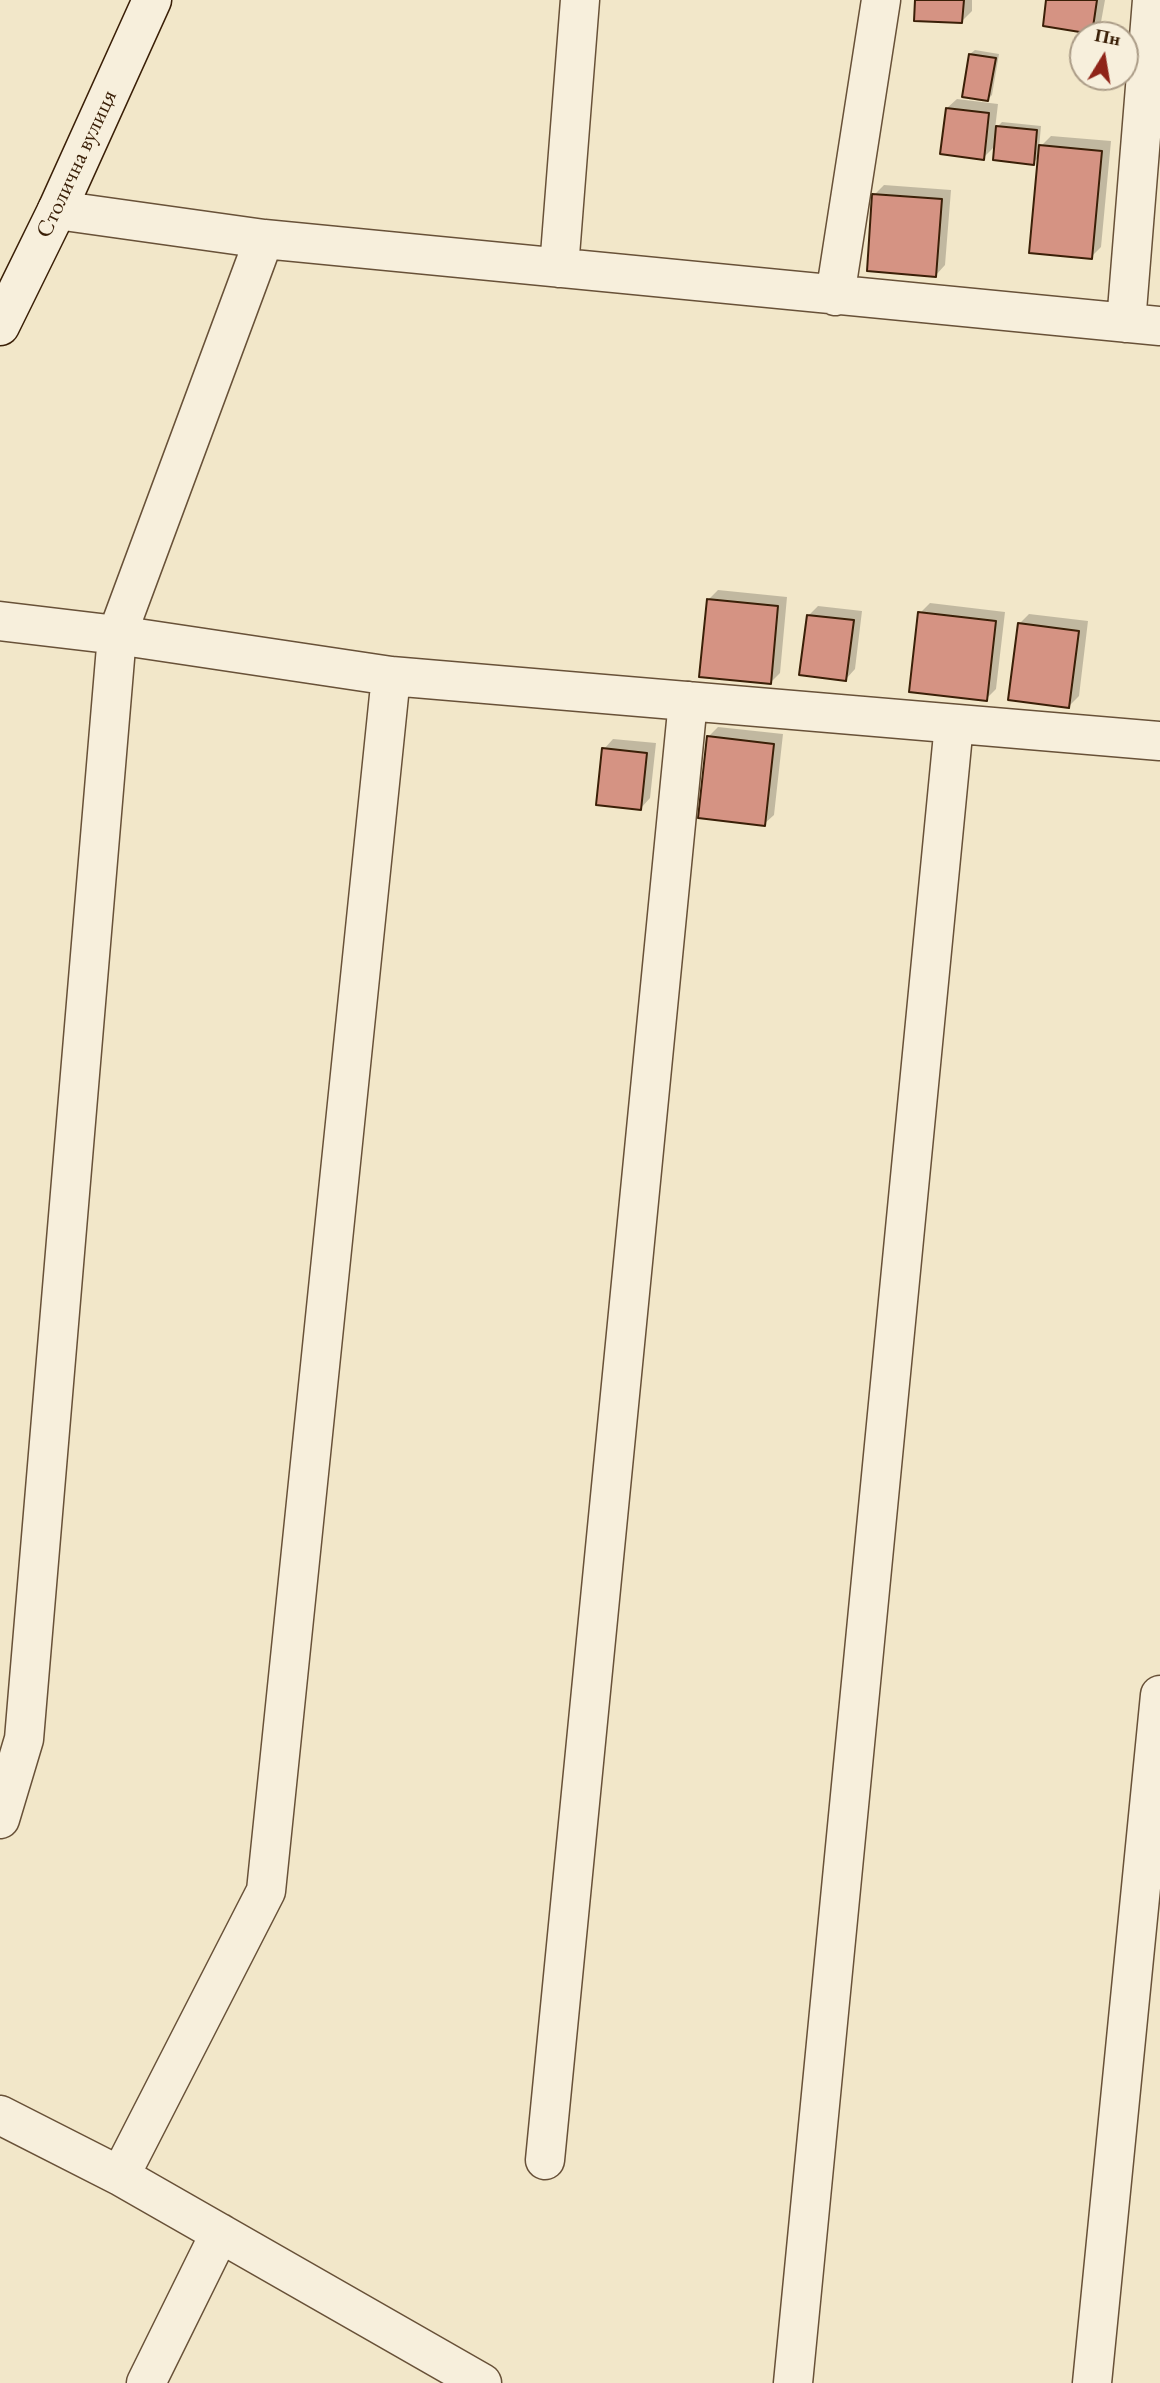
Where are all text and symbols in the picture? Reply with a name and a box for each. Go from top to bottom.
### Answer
north arrow [1069,21,1139,91]
text: Пн [1093,22,1123,52]
street label: Столична вулиця [31,86,123,242]

